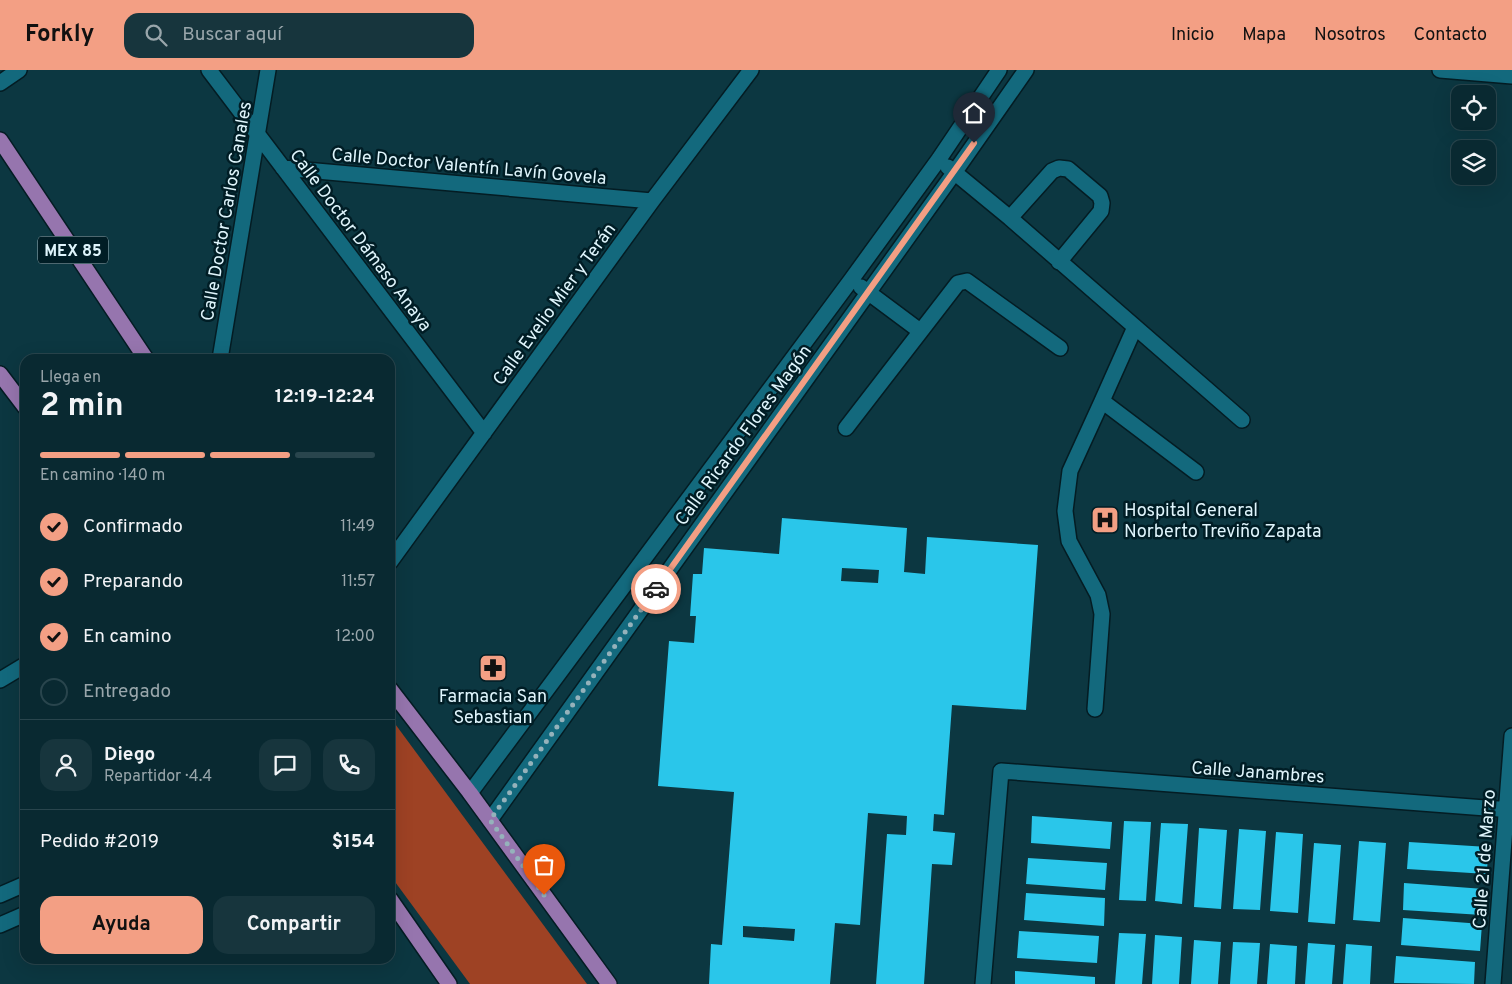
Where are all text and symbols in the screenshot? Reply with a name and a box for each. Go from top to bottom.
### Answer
search box [124,13,474,58]
text: Forkly [25,20,94,50]
icon: search [142,21,170,49]
text: Buscar aquí [182,23,282,47]
text: Inicio [1171,24,1214,47]
text: Mapa [1242,24,1286,47]
text: Nosotros [1314,24,1386,47]
text: Contacto [1414,24,1487,47]
map controls [1451,85,1496,185]
button: locate [1451,85,1496,130]
pin [953,92,995,143]
icon: home [960,99,988,127]
street label: Calle Doctor Carlos Canales [197,100,258,323]
button: layers [1451,140,1496,185]
street label: Calle Doctor Valentín Lavín Govela [330,144,607,191]
street label: Calle Doctor Dámaso Anaya [284,145,436,337]
street label: Calle Evelio Mier y Terán [489,219,622,391]
road number: MEX 85 [38,236,108,264]
street label: Calle Ricardo Flores Magón [671,341,818,531]
text: Llega en [40,368,101,388]
text: 12:19–12:24 [275,385,375,409]
text: 2 min [40,387,124,427]
text: En camino · 140 m [40,466,165,486]
place label: Hospital General Norberto Treviño Zapata [1124,500,1321,544]
hospital icon: Hospital General Norberto Treviño Zapata [1090,505,1120,535]
icon: check [40,513,68,541]
text: Confirmado [83,515,183,539]
text: 11:49 [340,517,375,537]
courier [631,564,681,614]
icon: check [40,568,68,596]
text: Preparando [83,570,183,594]
text: 11:57 [341,572,375,592]
icon: car [642,575,670,603]
icon: check [40,623,68,651]
text: En camino [83,625,172,649]
text: 12:00 [335,627,375,647]
pharmacy icon: Farmacia San Sebastian [478,653,508,683]
text: Entregado [83,680,171,704]
place label: Farmacia San Sebastian [439,686,547,730]
button: person [40,739,92,791]
button: chat [259,739,311,791]
button: phone [323,739,375,791]
text: Diego [104,743,155,767]
street label: Calle Janambres [1190,757,1325,790]
text: Repartidor · 4.4 [104,767,212,787]
street label: Calle 21 de Marzo [1469,789,1502,930]
text: Pedido #2019 [40,830,159,854]
text: $154 [332,830,375,854]
pin [523,844,565,895]
icon: bag [530,851,558,879]
button: Ayuda [40,896,203,954]
button: Compartir [213,896,375,954]

